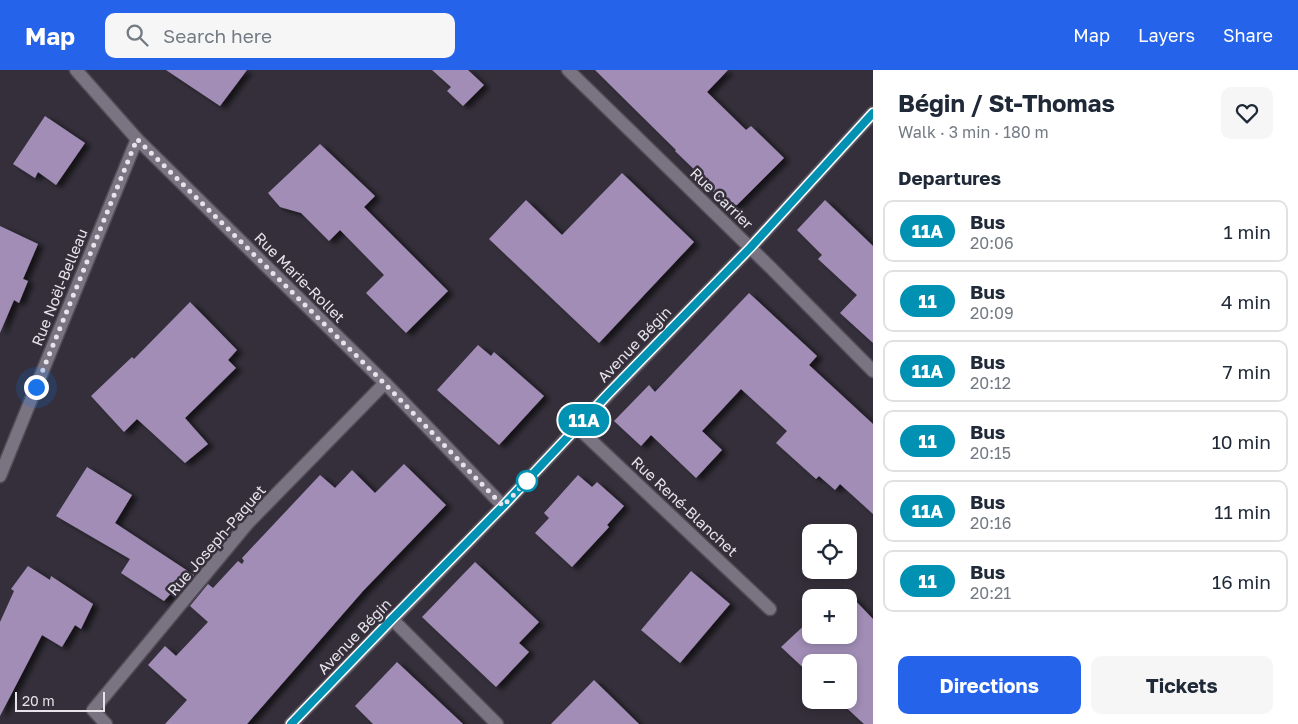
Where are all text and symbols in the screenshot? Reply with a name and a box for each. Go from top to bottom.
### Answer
search box [105,13,455,58]
text: Map [25,21,75,50]
icon: search [123,21,151,49]
text: Search here [163,24,272,47]
text: Map [1073,24,1110,46]
text: Layers [1138,24,1195,46]
text: Share [1223,24,1273,46]
button: heart [1221,87,1273,139]
text: Bégin / St-Thomas [898,88,1115,117]
text: Walk · 3 min · 180 m [898,122,1049,142]
street label: Rue Carrier [687,164,757,232]
text: Departures [898,166,1001,189]
text: Bus [970,210,1005,233]
text: 11A [912,220,943,242]
text: 1 min [1223,220,1271,243]
street label: Rue Noël-Belleau [27,226,91,348]
street label: Rue Marie-Rollet [251,228,349,326]
text: 20:06 [970,233,1014,253]
text: Bus [970,280,1005,303]
text: 11 [918,290,937,312]
text: 4 min [1221,290,1271,313]
street label: Avenue Bégin [594,303,674,385]
text: 20:09 [970,303,1014,323]
text: Bus [970,350,1005,373]
text: 11A [912,360,943,382]
text: 7 min [1223,360,1271,383]
text: 20:12 [970,373,1011,393]
your location [24,375,49,400]
line badge: 11A [555,404,613,436]
text: 11A [568,409,600,431]
text: Bus [970,420,1005,443]
text: 11 [918,430,937,452]
text: 10 min [1212,430,1271,453]
text: 20:15 [970,443,1011,463]
street label: Rue René-Blanchet [628,452,742,560]
unlabelled marker [516,470,538,492]
street label: Rue Joseph-Paquet [163,481,269,599]
text: Bus [970,490,1005,513]
text: 11A [912,500,943,522]
text: 11 min [1214,500,1271,523]
text: 20:16 [970,513,1011,533]
map controls [802,524,857,709]
button: locate [802,524,857,579]
text: Bus [970,560,1005,583]
text: 11 [918,570,937,592]
text: 16 min [1212,570,1271,593]
text: 20:21 [970,583,1011,603]
button: + [802,589,857,644]
street label: Avenue Bégin [314,595,394,677]
button: − [802,654,857,709]
button: Directions [898,656,1081,714]
button: Tickets [1091,656,1273,714]
scale bar [15,689,105,712]
text: 20 m [22,692,55,709]

